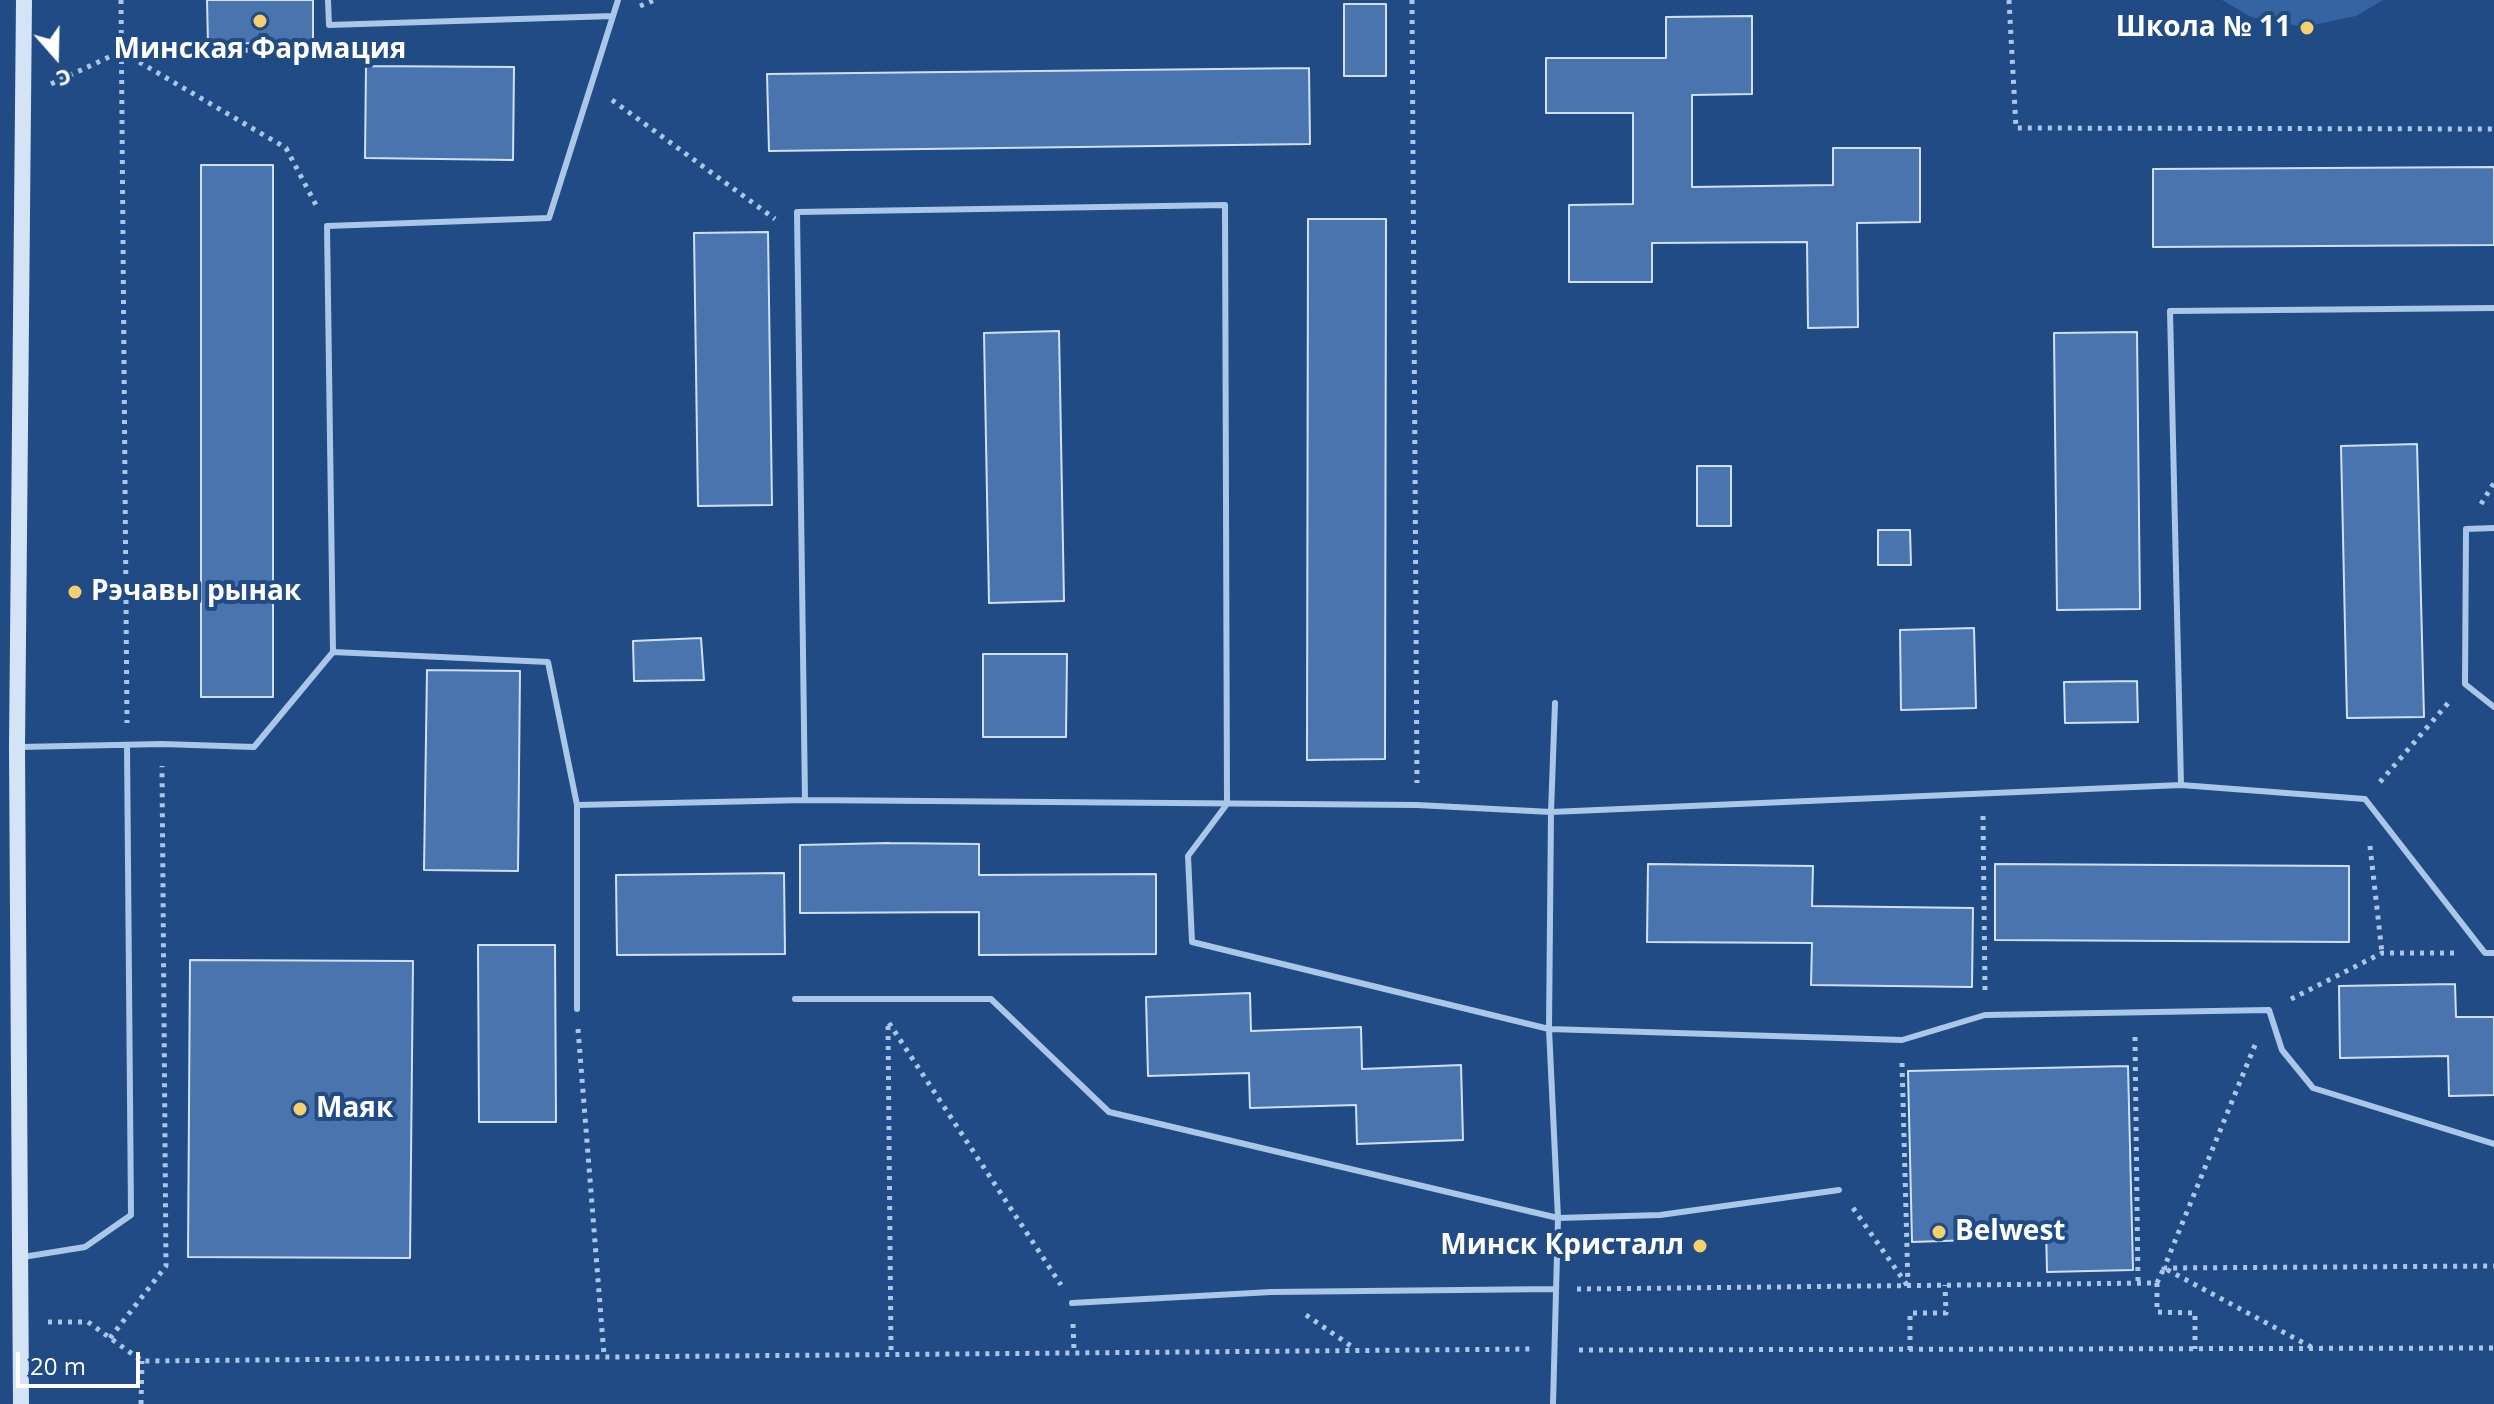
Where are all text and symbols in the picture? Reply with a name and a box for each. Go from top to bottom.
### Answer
place label: Школа № 11 [2116,11,2291,45]
marker: Минская Фармация [251,12,269,30]
north arrow [16,16,96,96]
marker: Школа № 11 [2298,19,2316,37]
place label: Минская Фармация [114,33,406,67]
text: С [52,62,76,95]
place label: Рэчавы рынак [91,575,301,609]
marker: Рэчавы рынак [66,583,84,601]
place label: Маяк [316,1092,393,1126]
marker: Маяк [291,1100,309,1118]
place label: Belwest [1955,1215,2065,1249]
marker: Belwest [1930,1223,1948,1241]
place label: Минск Кристалл [1440,1229,1684,1263]
marker: Минск Кристалл [1691,1237,1709,1255]
scale bar [20,1336,144,1386]
text: 20 m [30,1349,86,1382]

